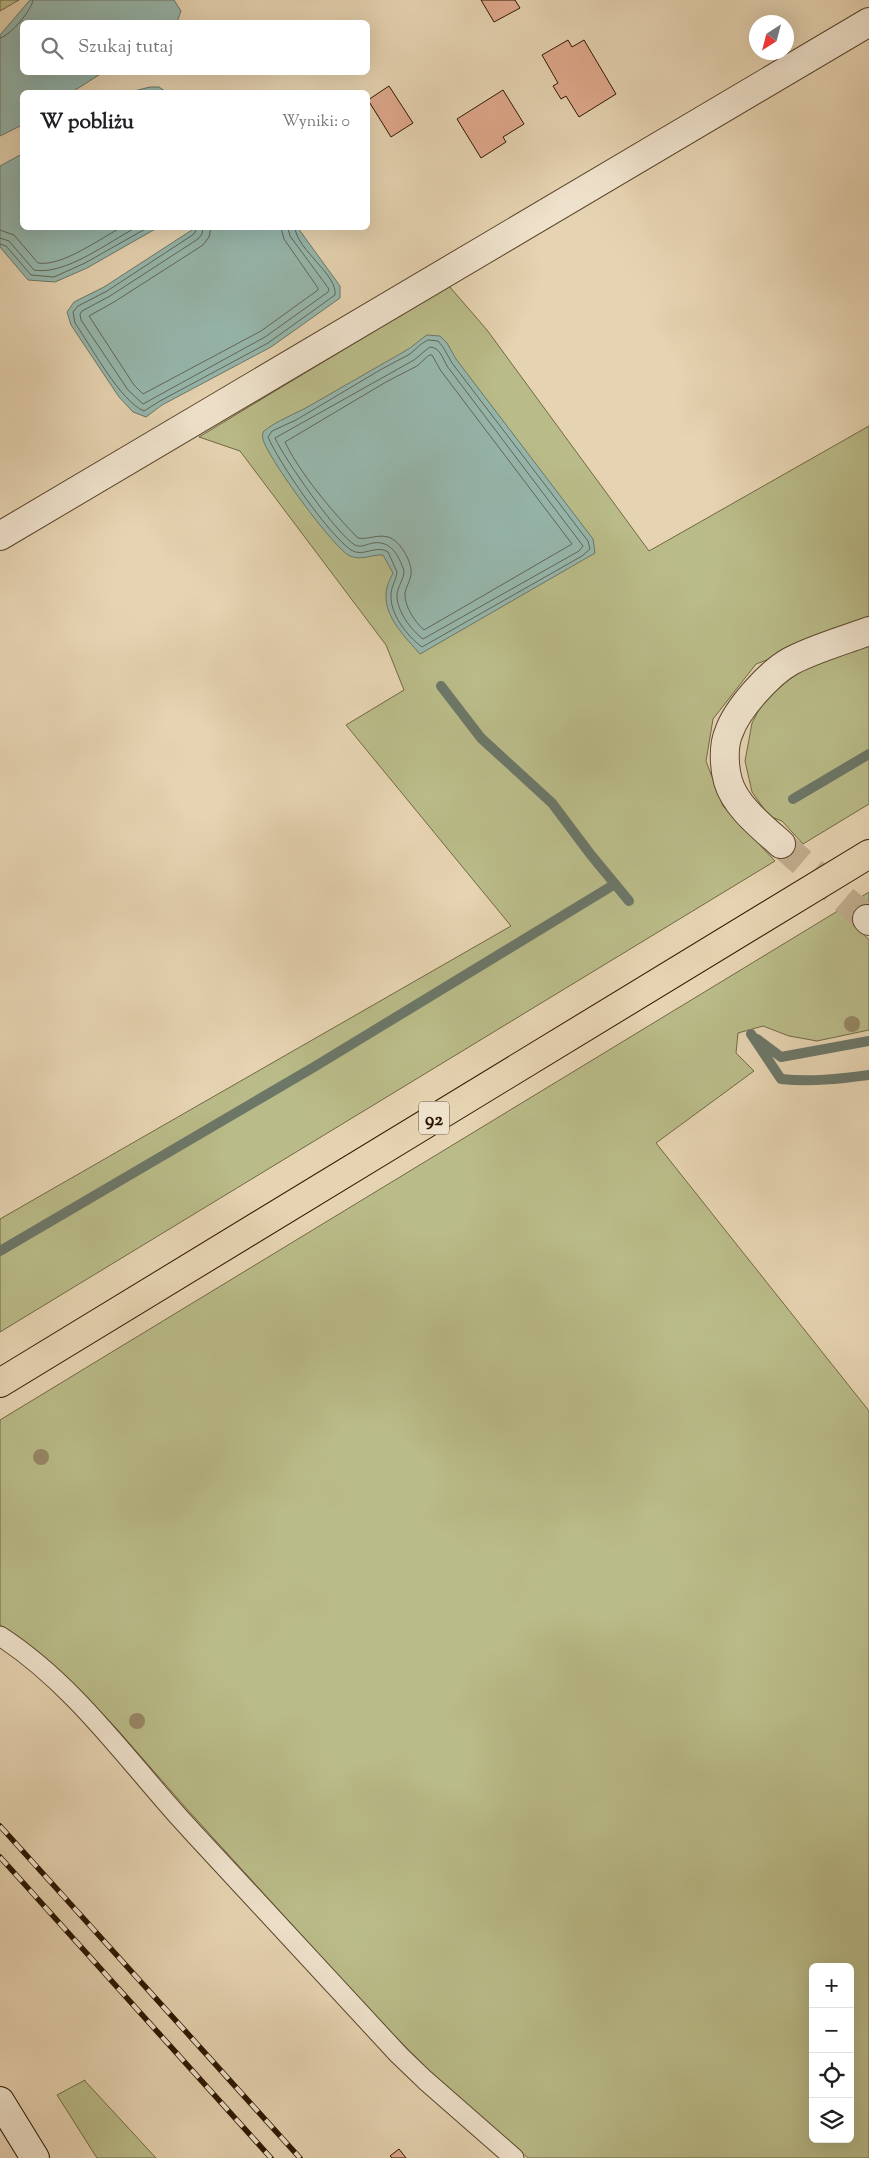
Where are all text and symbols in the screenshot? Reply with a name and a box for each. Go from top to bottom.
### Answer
north arrow [749,15,794,60]
search box [20,20,370,75]
icon: search [38,34,66,62]
text: Szukaj tutaj [78,34,173,61]
text: W pobliżu [40,108,134,138]
text: Wyniki: 0 [282,111,350,134]
road number: 92 [419,1102,449,1134]
map controls [809,1963,854,2143]
button: + [809,1963,854,2008]
button: − [809,2008,854,2053]
button: locate [809,2053,854,2098]
button: layers [809,2098,854,2143]

